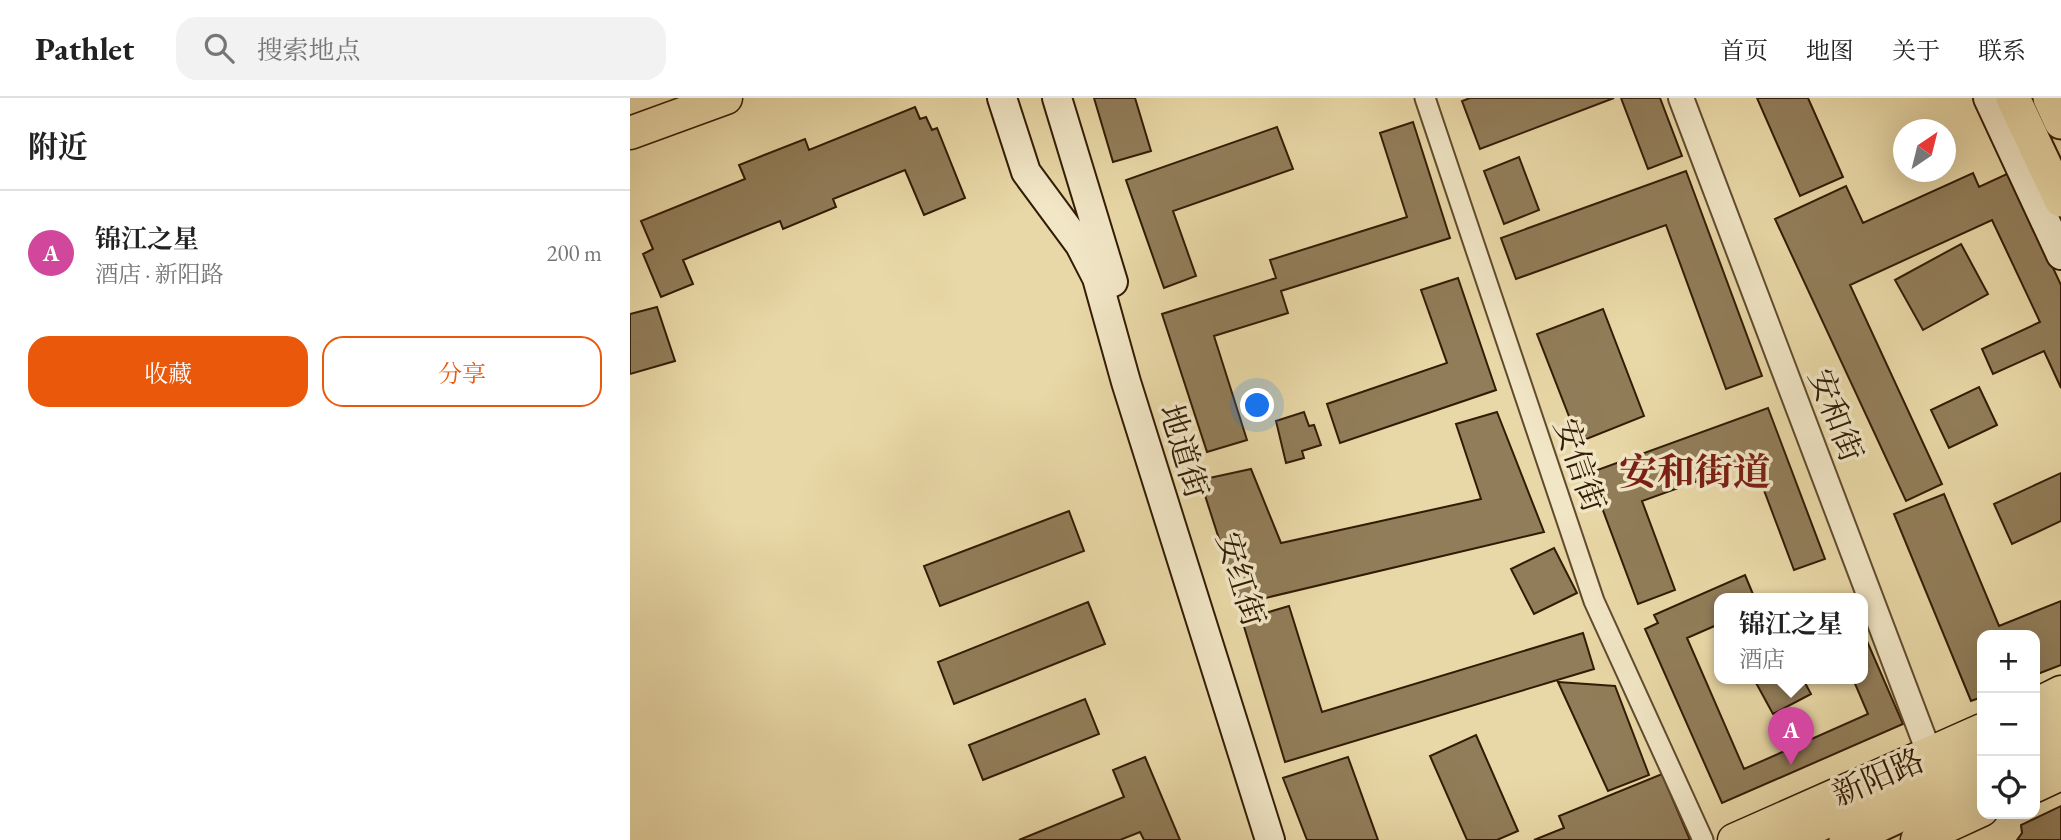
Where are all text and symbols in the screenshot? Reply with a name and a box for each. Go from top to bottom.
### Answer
search box [176,17,666,80]
text: Pathlet [35,27,134,70]
icon: search [200,29,238,67]
text: 搜索地点 [256,33,360,67]
text: 首页 [1720,35,1768,66]
text: 地图 [1806,35,1854,66]
text: 关于 [1892,35,1940,66]
text: 联系 [1978,35,2026,66]
north arrow [1893,119,1956,182]
text: 附近 [28,127,88,166]
text: 锦江之星 [95,222,199,256]
text: A [43,238,59,268]
text: 200 m [546,238,602,268]
text: 酒店 · 新阳路 [95,259,224,289]
button: 收藏 [28,336,308,407]
button: 分享 [322,336,602,407]
street label: 安和街 [1799,363,1873,467]
your location [1240,388,1274,422]
street label: 地道街 [1150,399,1218,503]
street label: 安信街 [1545,413,1615,517]
district label: 安和街道 [1619,447,1771,496]
street label: 安红街 [1207,527,1275,631]
popup [1714,593,1868,684]
text: 锦江之星 [1739,607,1843,641]
map controls [1977,630,2040,819]
button: + [1977,630,2040,693]
text: 酒店 [1739,644,1785,674]
button: − [1977,693,2040,756]
pin: A [1768,707,1814,765]
street label: 新阳路 [1826,739,1930,815]
button: locate [1977,756,2040,819]

